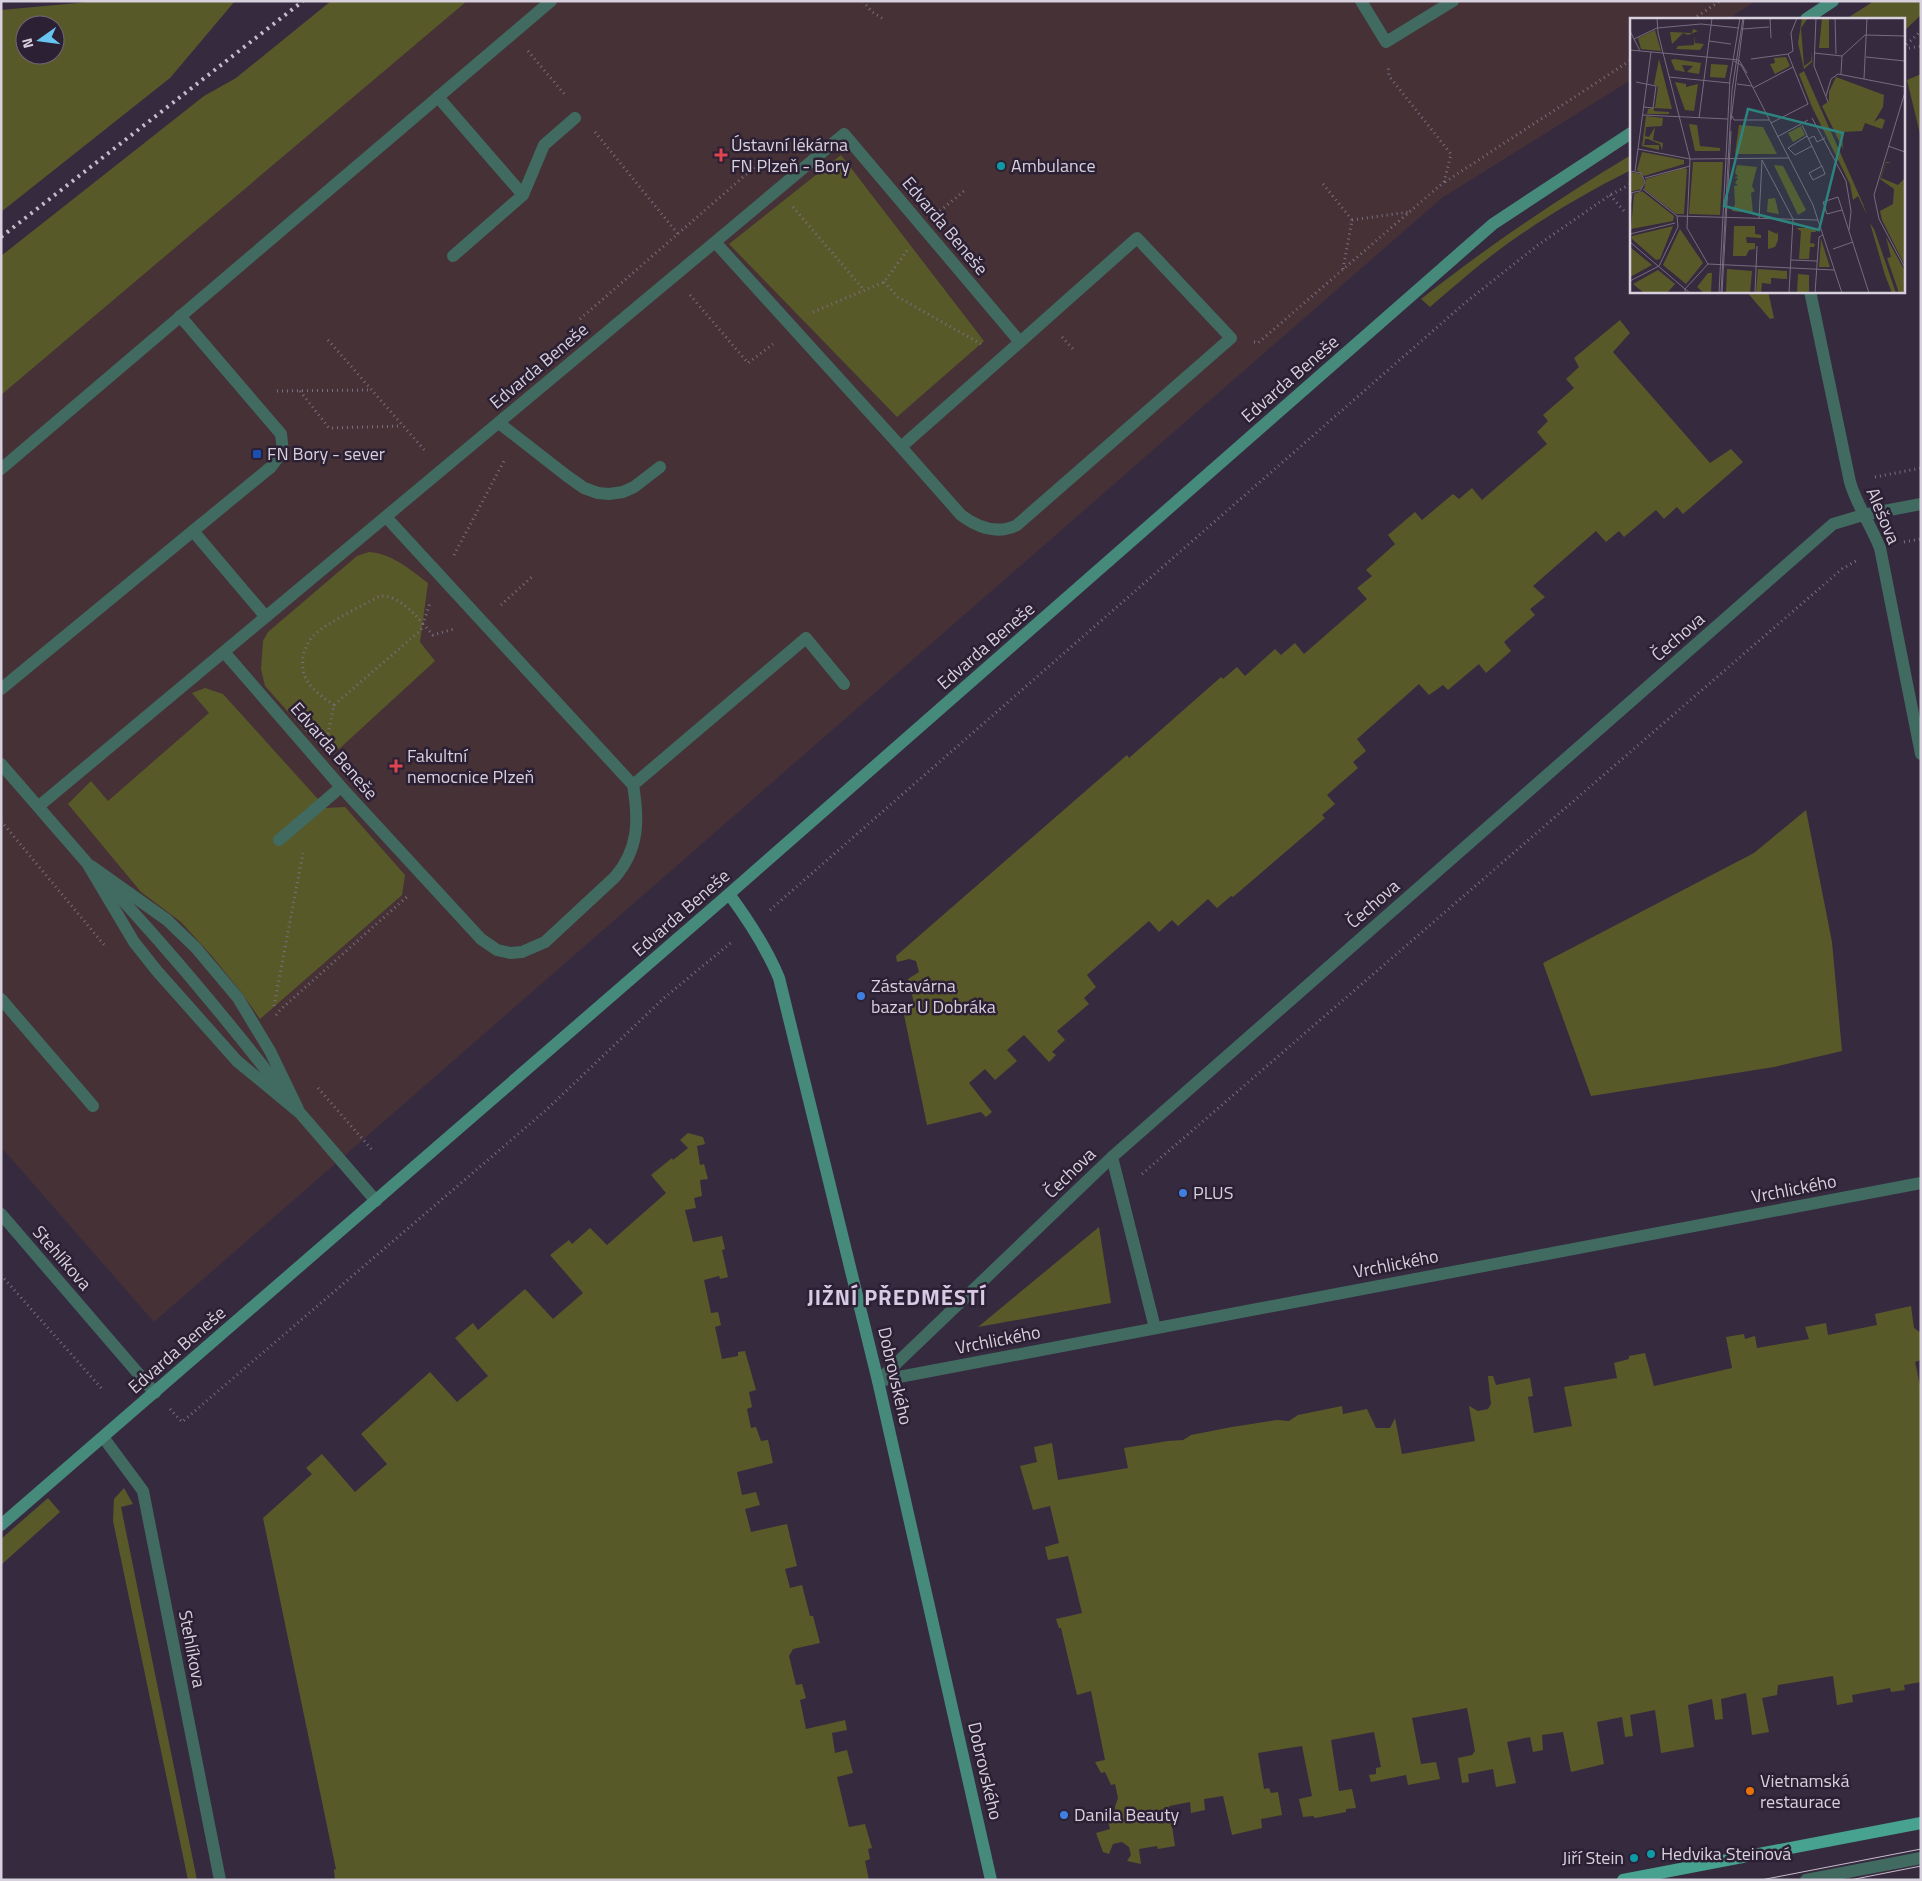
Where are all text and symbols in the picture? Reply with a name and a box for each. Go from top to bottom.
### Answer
north arrow [15,15,65,65]
inset map [1630,18,1904,292]
text: N [16,36,38,51]
place label: Ústavní lékárna FN Plzeň - Bory [731,131,850,179]
marker: Ústavní lékárna FN Plzeň - Bory [715,149,727,161]
place label: Ambulance [1011,152,1095,179]
marker: Ambulance [995,160,1007,172]
street label: Edvarda Beneše [896,170,995,281]
street label: Edvarda Beneše [483,316,594,415]
street label: Edvarda Beneše [1235,329,1344,429]
place label: FN Bory - sever [267,440,385,467]
marker: FN Bory - sever [251,448,263,460]
street label: Alešova [1859,483,1907,548]
street label: Edvarda Beneše [931,596,1040,696]
street label: Čechova [1645,606,1710,668]
street label: Edvarda Beneše [284,696,384,805]
place label: Fakultní nemocnice Plzeň [407,742,534,790]
marker: Fakultní nemocnice Plzeň [389,759,403,773]
street label: Edvarda Beneše [626,863,735,963]
street label: Čechova [1340,873,1405,935]
place label: Zástavárna bazar U Dobráka [871,972,996,1020]
marker: Zástavárna bazar U Dobráka [855,990,867,1002]
street label: Čechova [1038,1141,1102,1204]
street label: Vrchlického [1749,1167,1839,1210]
place label: PLUS [1193,1179,1233,1206]
marker: PLUS [1177,1187,1189,1199]
street label: Stehlíkova [27,1219,98,1296]
street label: Vrchlického [1351,1242,1441,1285]
district label: JIŽNÍ PŘEDMĚSTÍ [807,1280,987,1314]
street label: Edvarda Beneše [122,1300,231,1400]
street label: Vrchlického [953,1318,1043,1361]
street label: Dobrovského [871,1324,920,1427]
street label: Stehlíkova [172,1608,213,1690]
street label: Dobrovského [961,1719,1010,1822]
place label: Vietnamská restaurace [1760,1767,1849,1815]
marker: Vietnamská restaurace [1744,1785,1756,1797]
place label: Danila Beauty [1074,1801,1179,1828]
marker: Danila Beauty [1058,1809,1070,1821]
place label: Hedvika Steinová [1661,1840,1791,1867]
place label: Jiří Stein [1562,1844,1624,1871]
marker: Hedvika Steinová [1645,1848,1657,1860]
marker: Jiří Stein [1628,1852,1640,1864]

